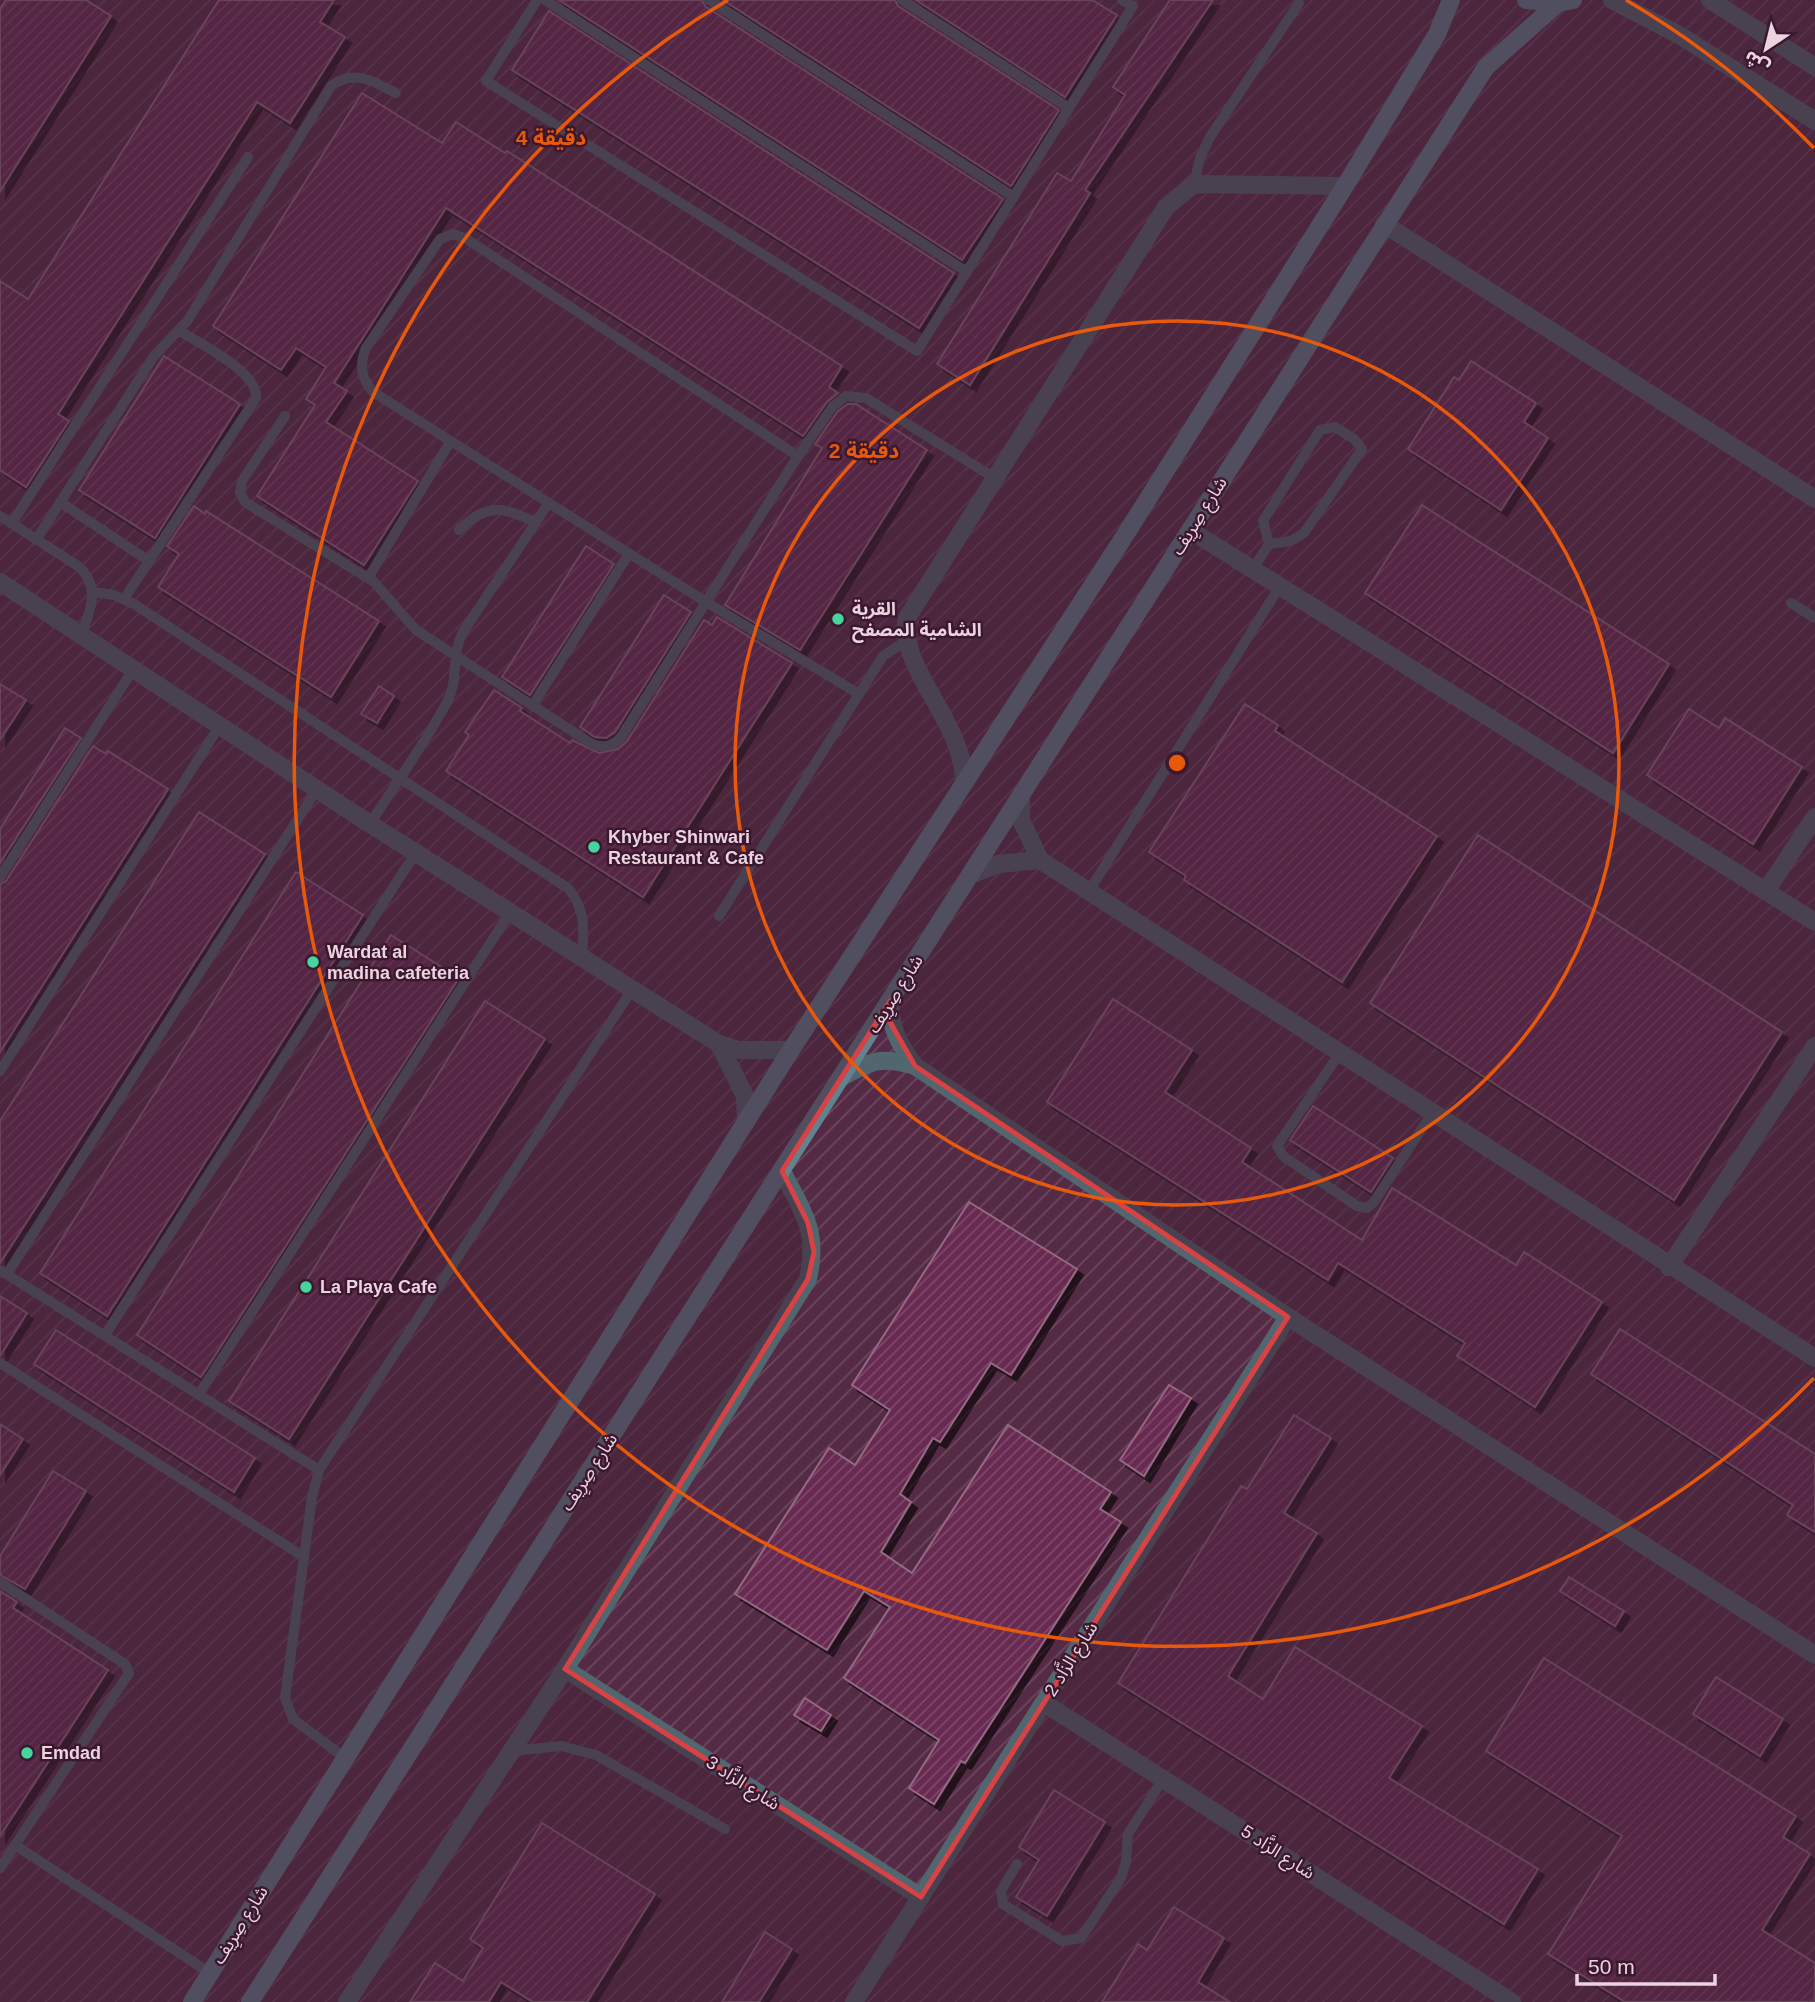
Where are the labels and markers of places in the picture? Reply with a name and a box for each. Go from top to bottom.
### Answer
place label: القرية الشامية المصفح [852,599,982,643]
marker: القرية الشامية المصفح [830,611,846,627]
centre of rings [1165,751,1189,775]
place label: Khyber Shinwari Restaurant & Cafe [608,827,764,868]
marker: Khyber Shinwari Restaurant & Cafe [586,839,602,855]
place label: Wardat al madina cafeteria [327,942,470,983]
marker: Wardat al madina cafeteria [305,954,321,970]
place label: La Playa Cafe [320,1277,437,1297]
marker: La Playa Cafe [298,1279,314,1295]
place label: Emdad [41,1743,101,1763]
marker: Emdad [19,1745,35,1761]

